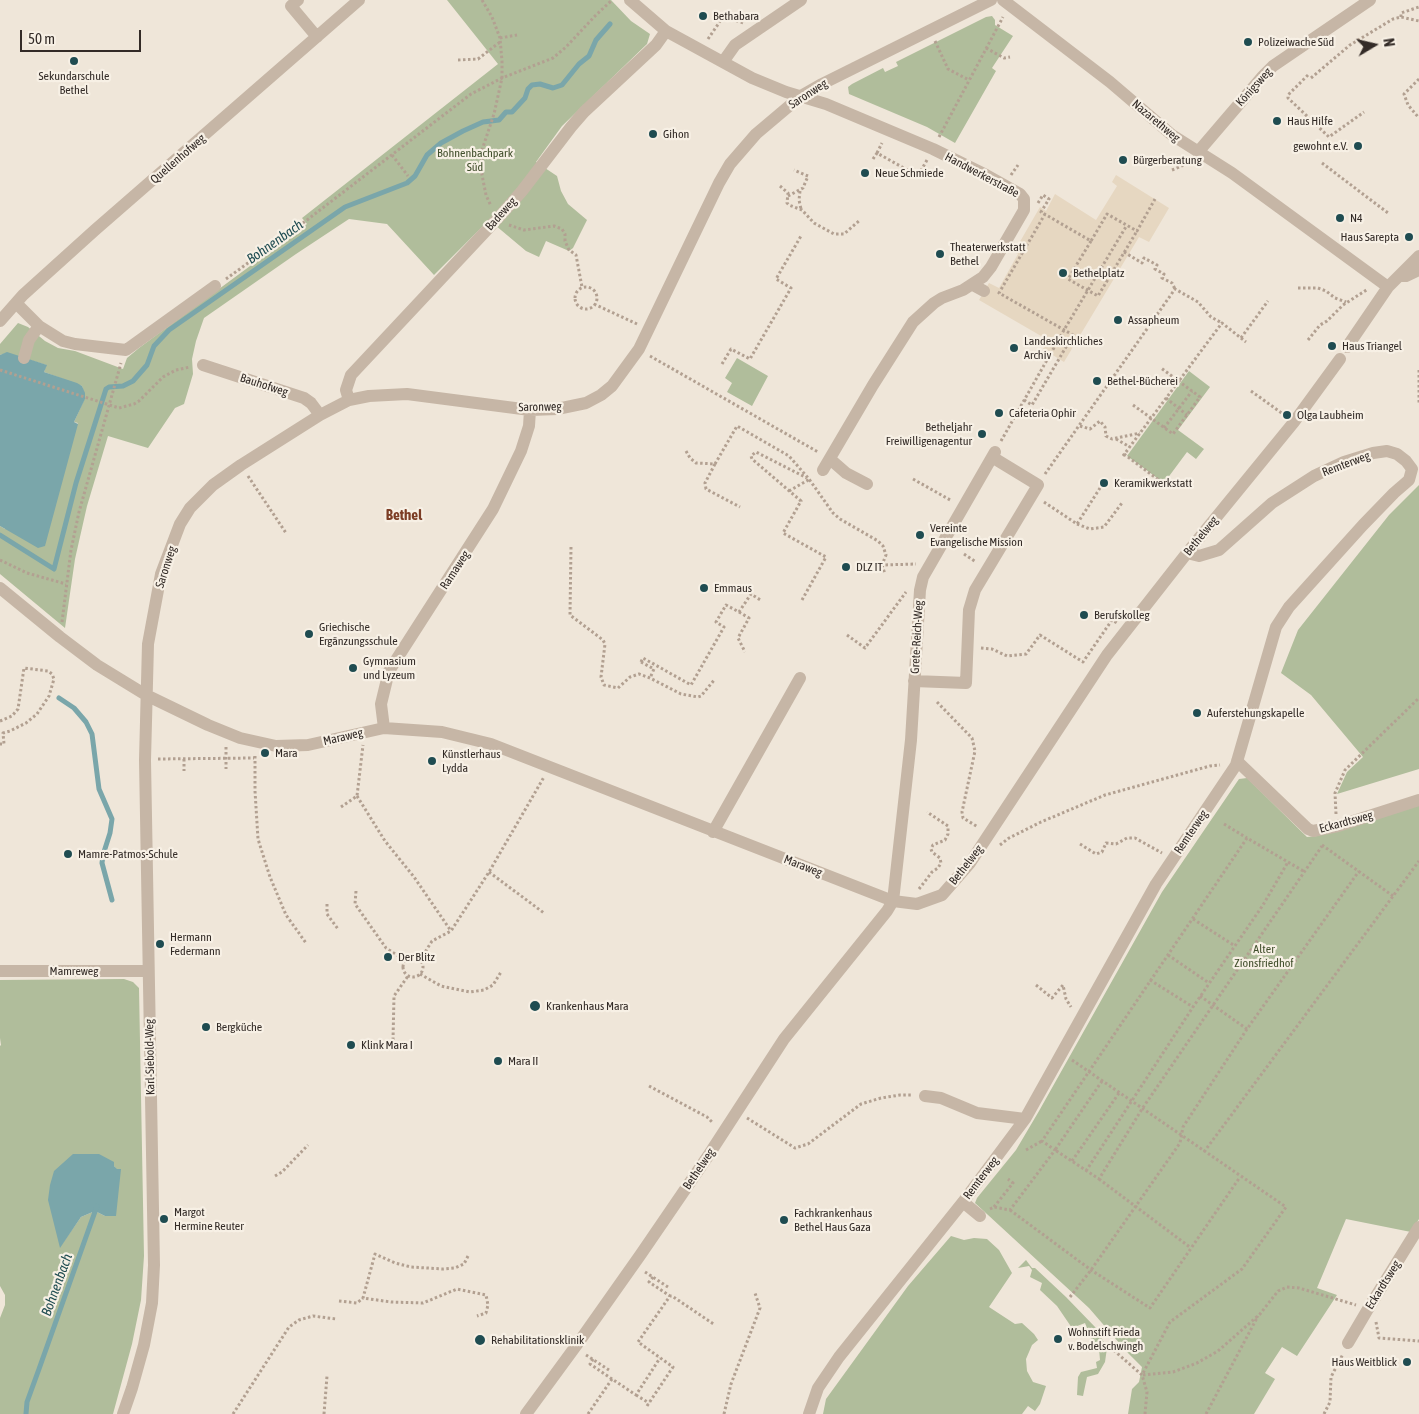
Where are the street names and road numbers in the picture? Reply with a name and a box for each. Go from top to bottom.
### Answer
street label: Königsweg [1233,65,1275,109]
street label: Saronweg [786,76,830,112]
street label: Nazarethweg [1129,97,1183,145]
street label: Quellenhofweg [148,131,208,187]
street label: Handwerkerstraße [943,149,1021,201]
street label: Badeweg [482,194,520,234]
street label: Bauhofweg [238,371,290,399]
street label: Saronweg [518,399,562,415]
street label: Remterweg [1320,448,1372,480]
street label: Bethelweg [1181,513,1221,559]
street label: Saronweg [152,544,180,590]
street label: Ramaweg [437,548,473,592]
street label: Grete-Reich-Weg [908,600,926,674]
street label: Maraweg [322,725,364,749]
street label: Remterweg [1171,807,1211,857]
street label: Eckardtsweg [1318,808,1374,836]
street label: Bethelweg [946,842,986,888]
street label: Maraweg [782,852,824,880]
street label: Mamreweg [50,964,98,978]
street label: Karl-Siebold-Weg [142,1019,158,1095]
street label: Bethelweg [680,1146,718,1192]
street label: Remterweg [960,1154,1002,1202]
street label: Eckardtsweg [1362,1258,1404,1312]

